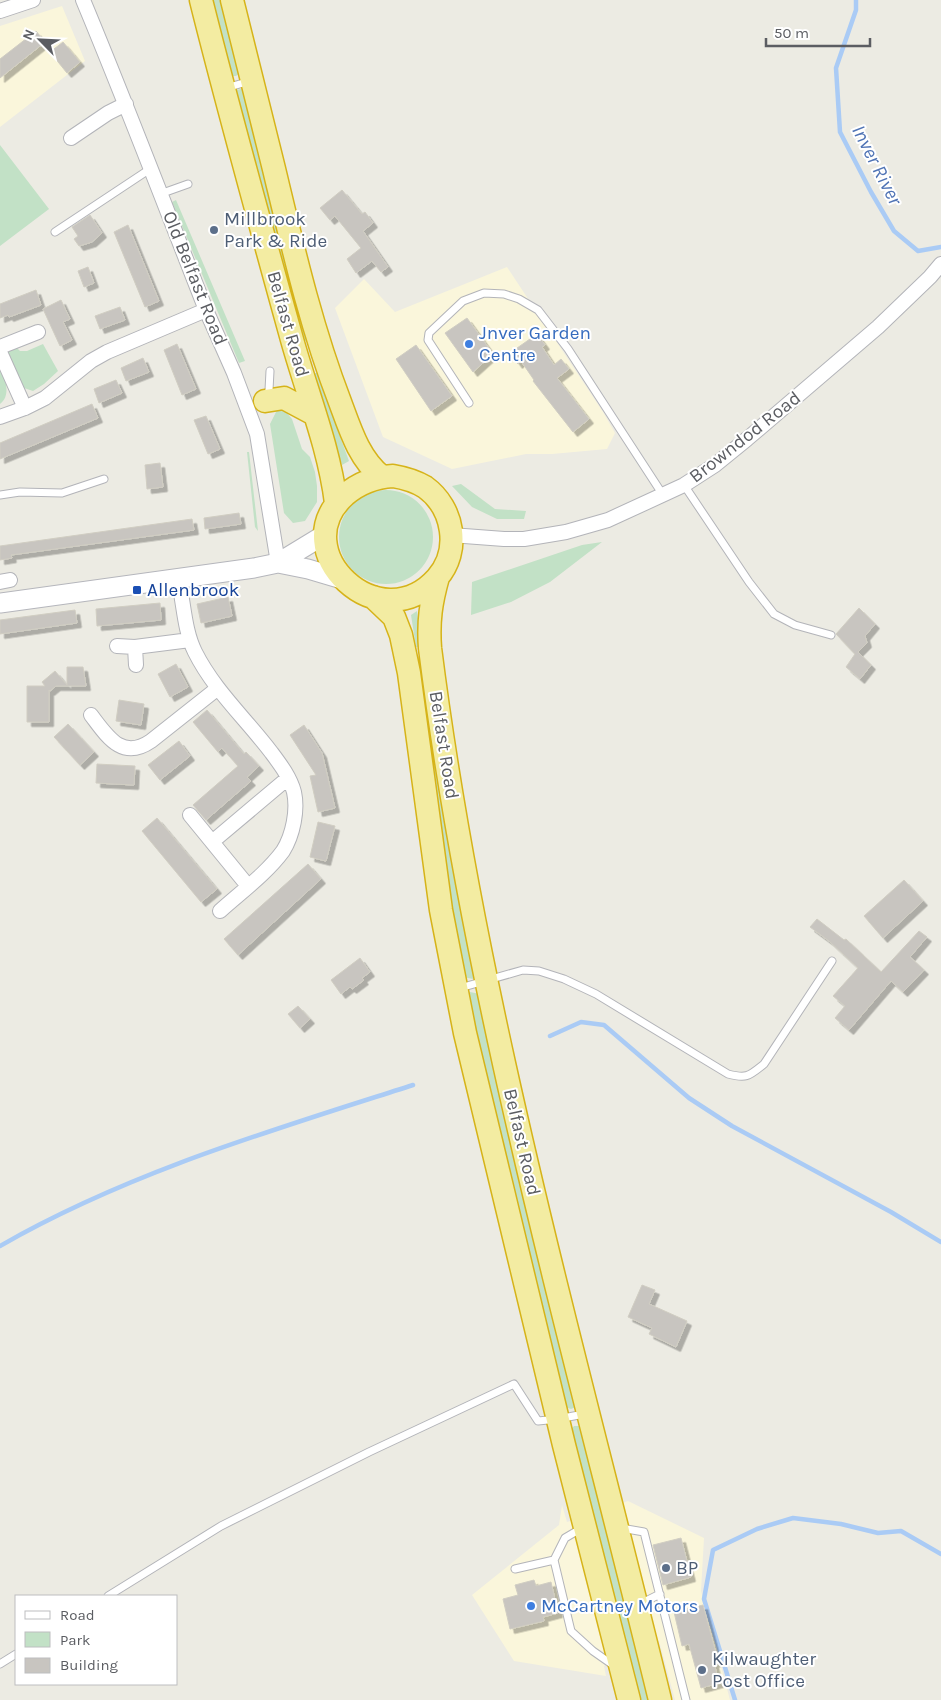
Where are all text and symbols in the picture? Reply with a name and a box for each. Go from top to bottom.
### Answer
north arrow [15,15,65,65]
scale bar [766,15,870,47]
text: 50 m [774,24,809,42]
text: N [19,27,38,43]
water label: Inver River [847,121,908,210]
street label: Old Belfast Road [158,208,232,348]
place label: Millbrook Park & Ride [224,208,327,252]
marker: Millbrook Park & Ride [208,224,220,236]
street label: Belfast Road [262,268,314,380]
place label: Jnver Garden Centre [479,322,591,366]
marker: Jnver Garden Centre [463,338,475,350]
street label: Browndod Road [685,387,805,487]
place label: Allenbrook [147,579,240,601]
marker: Allenbrook [131,584,143,596]
street label: Belfast Road [425,689,463,801]
street label: Belfast Road [499,1086,545,1198]
place label: BP [676,1557,698,1579]
marker: BP [660,1562,672,1574]
legend [15,1595,178,1685]
place label: McCartney Motors [541,1595,698,1617]
marker: McCartney Motors [525,1600,537,1612]
text: Road [60,1606,95,1624]
text: Park [60,1631,90,1649]
place label: Kilwaughter Post Office [712,1648,816,1692]
text: Building [60,1656,118,1674]
marker: Kilwaughter Post Office [696,1664,708,1676]

